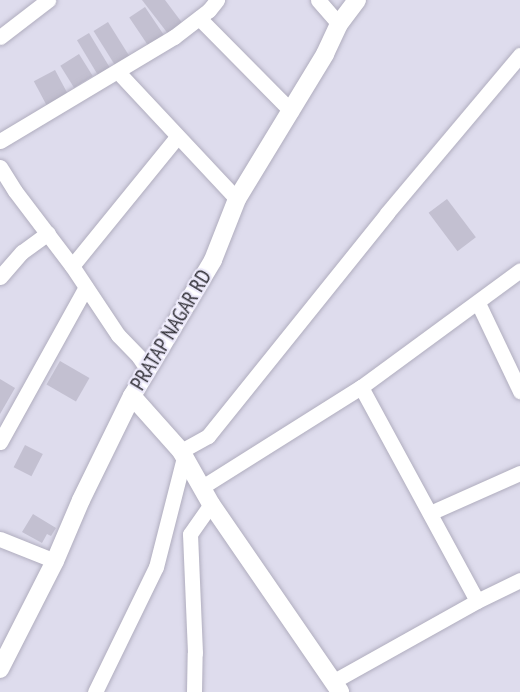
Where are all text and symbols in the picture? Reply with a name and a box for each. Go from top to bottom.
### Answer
street label: PRATAP NAGAR RD [125,265,217,395]

